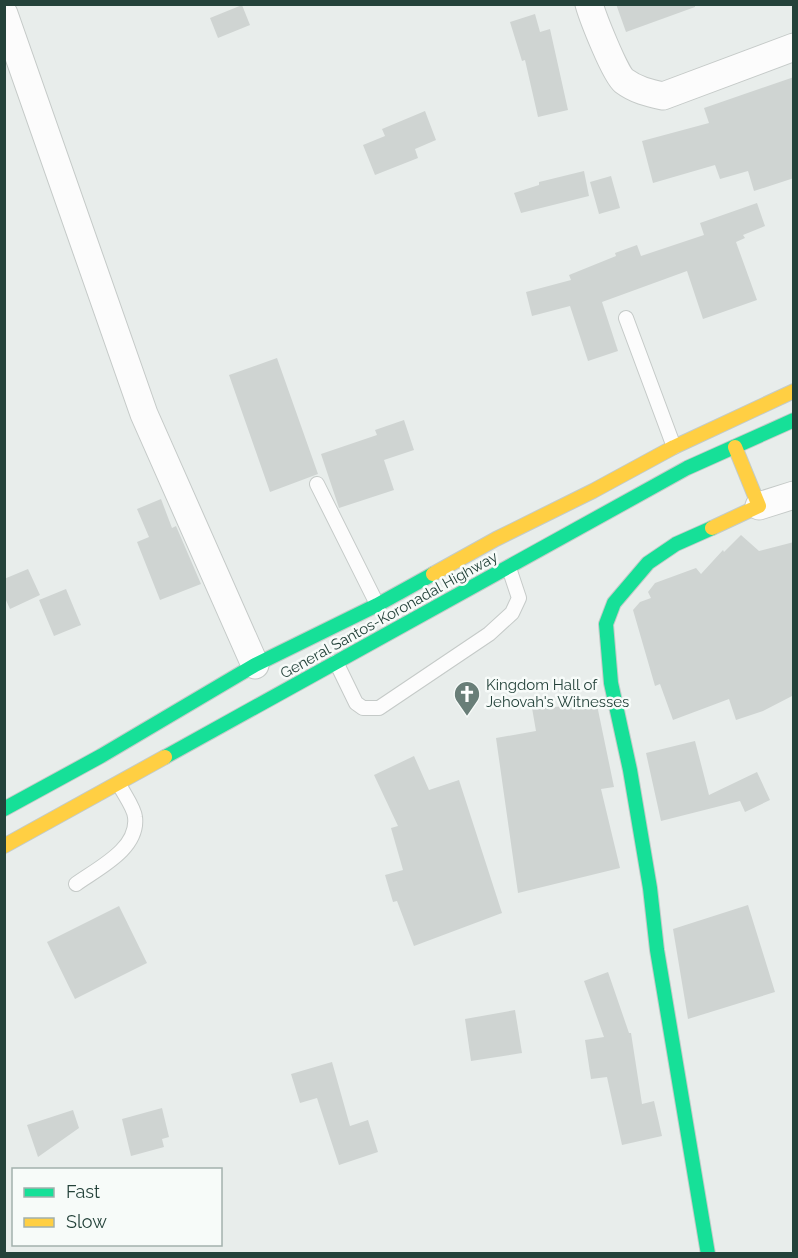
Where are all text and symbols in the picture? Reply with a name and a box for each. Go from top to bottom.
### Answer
street label: General Santos-Koronadal Highway [277,548,501,682]
place label: Kingdom Hall of Jehovah's Witnesses [486,676,629,711]
church icon: Kingdom Hall of Jehovah's Witnesses [452,679,482,717]
legend [12,1168,222,1246]
text: Fast [66,1181,100,1202]
text: Slow [66,1211,107,1232]

